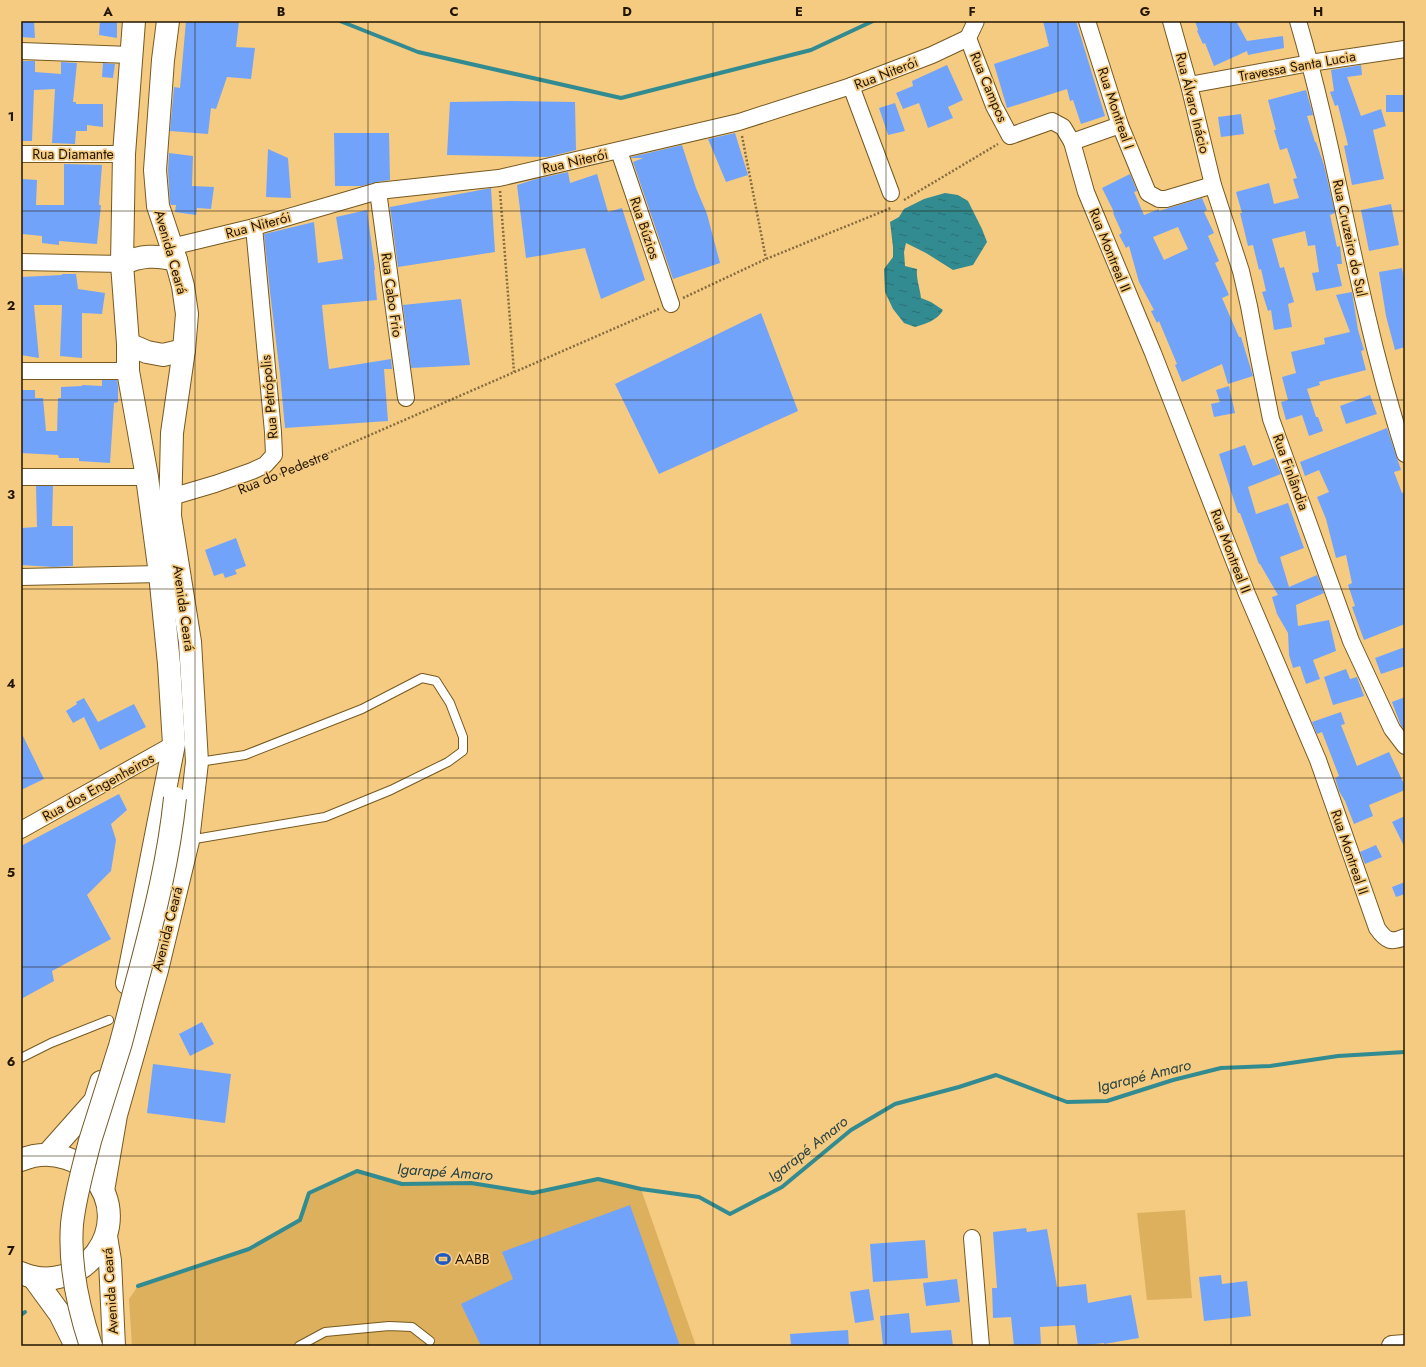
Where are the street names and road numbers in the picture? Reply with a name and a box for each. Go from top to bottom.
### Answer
street label: Travessa Santa Lucia [1237,46,1357,86]
street label: Rua Campos [965,49,1013,126]
street label: Rua Álvaro Inácio [1171,50,1215,156]
street label: Rua Niterói [851,52,921,94]
street label: Rua Montreal I [1093,64,1139,152]
street label: Rua Diamante [32,144,114,164]
street label: Rua Niterói [540,144,610,178]
street label: Rua Cruzeiro do Sul [1328,177,1372,299]
street label: Rua Búzios [625,194,665,262]
street label: Rua Montreal II [1084,205,1136,295]
street label: Rua Niterói [223,207,293,243]
street label: Avenida Ceará [149,208,193,296]
street label: Rua Cabo Frio [376,251,408,339]
street label: Rua Petrópolis [255,354,283,440]
street label: Rua Finlândia [1268,431,1314,513]
street label: Rua do Pedestre [235,445,331,499]
street label: Rua Montreal II [1206,506,1256,596]
street label: Avenida Ceará [168,564,200,652]
street label: Rua dos Engenheiros [38,748,158,826]
street label: Rua Montreal II [1326,807,1374,897]
street label: Avenida Ceará [147,885,187,973]
street label: Avenida Ceará [97,1247,123,1335]

